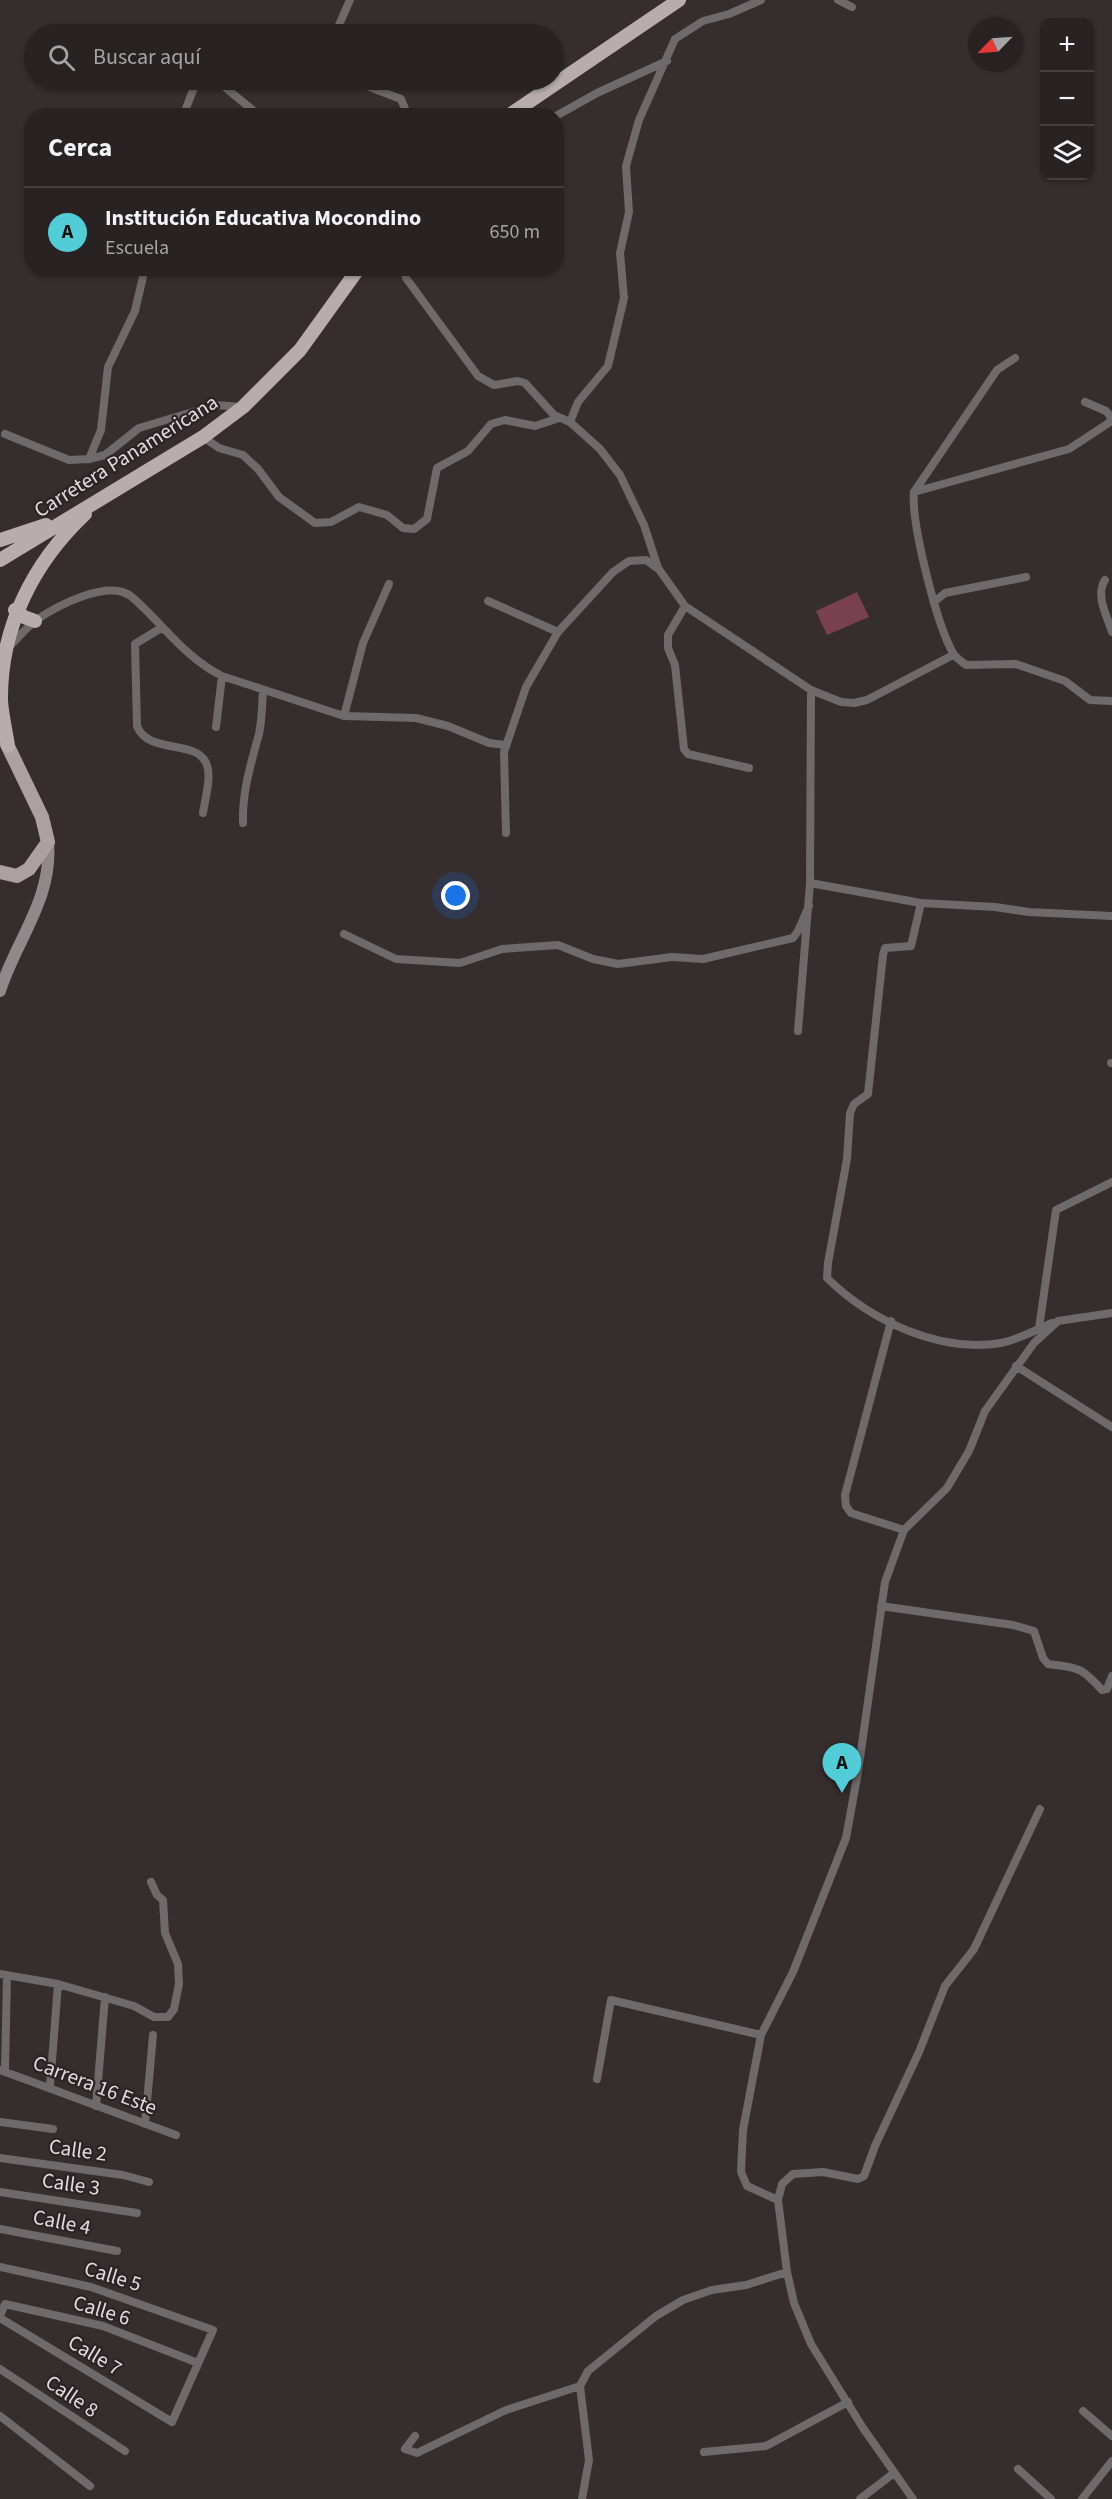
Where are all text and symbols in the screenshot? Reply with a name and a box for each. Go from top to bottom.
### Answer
north arrow [968,18,1022,72]
map controls [1040,18,1094,180]
button: + [1040,18,1094,72]
search box [24,24,564,90]
icon: search [45,41,78,74]
text: Buscar aquí [93,41,201,73]
button: − [1040,72,1094,126]
button: layers [1040,126,1094,180]
text: Cerca [48,129,112,166]
text: Institución Educativa Mocondino [105,202,421,234]
text: A [62,218,73,246]
text: 650 m [490,218,540,246]
text: Escuela [105,234,169,262]
street label: Carretera Panamericana [28,387,224,525]
your location [441,881,470,910]
pin: A [822,1744,862,1793]
street label: Carrera 16 Este [29,2048,161,2122]
street label: Calle 2 [47,2131,109,2169]
street label: Calle 3 [40,2165,102,2203]
street label: Calle 4 [31,2202,93,2242]
street label: Calle 5 [81,2253,145,2299]
street label: Calle 6 [70,2287,134,2333]
street label: Calle 7 [62,2327,128,2383]
street label: Calle 8 [39,2367,105,2425]

